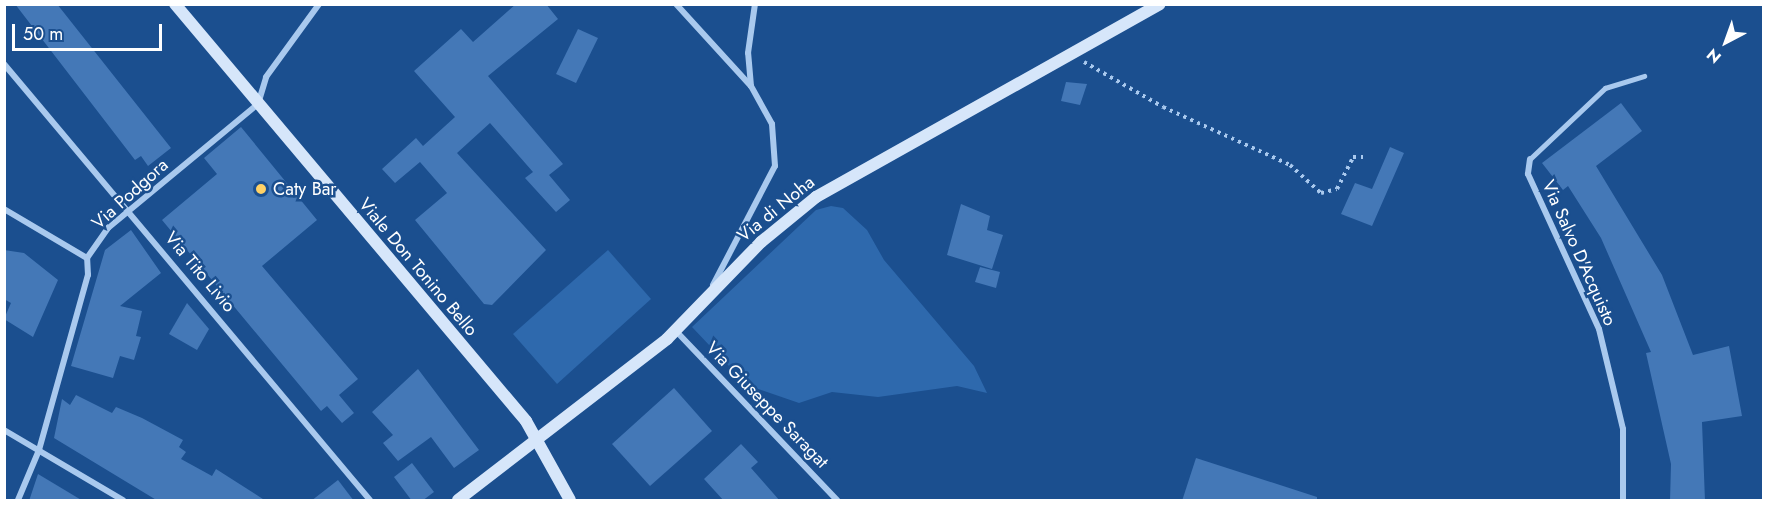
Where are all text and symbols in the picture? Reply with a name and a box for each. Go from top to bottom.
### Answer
scale bar [15,12,165,50]
north arrow [1696,12,1756,72]
text: 50 m [23,21,63,47]
text: N [1702,43,1726,69]
street label: Via Podgora [87,154,173,234]
street label: Via di Noha [733,171,819,247]
street label: Via Salvo D'Acquisto [1537,177,1621,329]
place label: Caty Bar [273,178,337,200]
marker: Caty Bar [254,182,268,196]
street label: Viale Don Tonino Bello [354,194,482,340]
street label: Via Tito Livio [160,227,240,317]
street label: Via Giuseppe Saragat [701,337,833,473]

